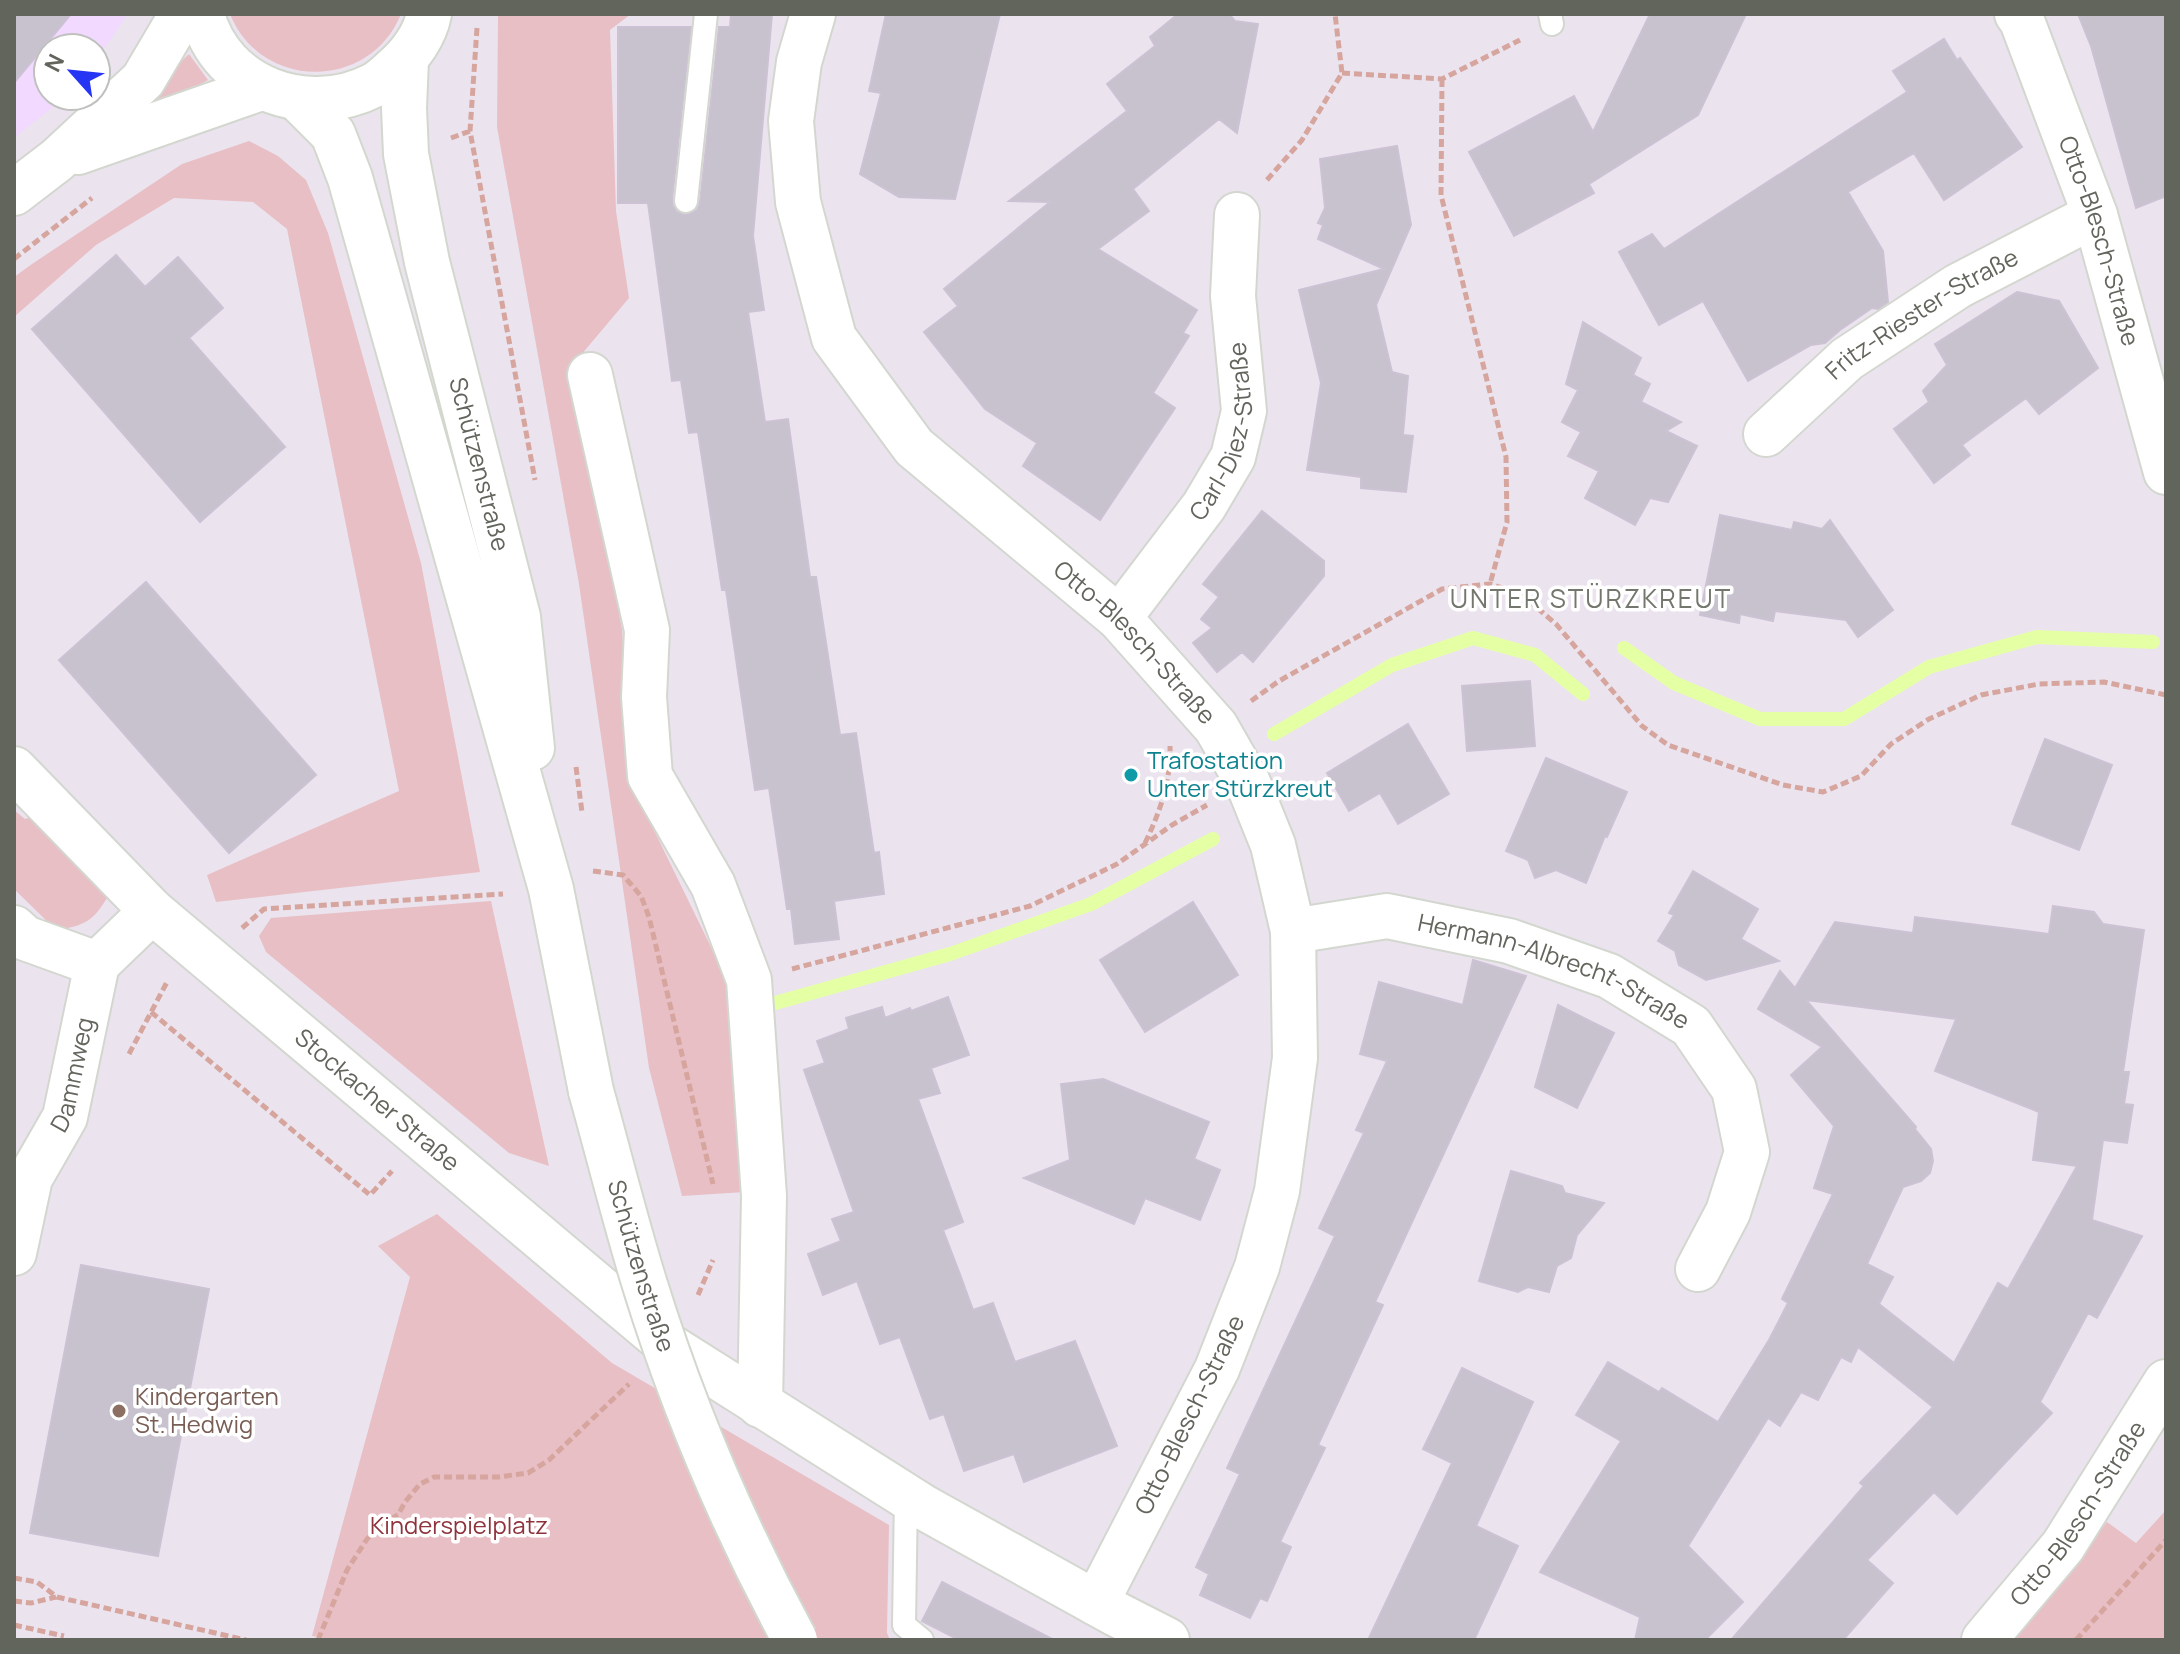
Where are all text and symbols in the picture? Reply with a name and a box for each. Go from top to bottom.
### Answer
north arrow [32,32,112,112]
text: N [37,49,71,77]
street label: Otto-Blesch-Straße [2052,131,2148,349]
street label: Fritz-Riester-Straße [1817,240,2023,386]
street label: Carl-Diez-Straße [1181,341,1259,527]
street label: Schützenstraße [442,374,518,554]
street label: Otto-Blesch-Straße [1047,552,1224,731]
district label: UNTER STÜRZKREUT [1450,580,1732,616]
place label: Trafostation Unter Stürzkreut [1147,743,1333,804]
marker: Trafostation Unter Stürzkreut [1122,766,1140,784]
street label: Hermann-Albrecht-Straße [1415,905,1696,1036]
street label: Dammweg [42,1014,100,1138]
street label: Stockacher Straße [288,1020,467,1178]
street label: Schützenstraße [601,1176,684,1356]
street label: Otto-Blesch-Straße [1126,1309,1251,1520]
place label: Kindergarten St. Hedwig [135,1379,279,1440]
marker: Kindergarten St. Hedwig [110,1402,128,1420]
street label: Otto-Blesch-Straße [2002,1414,2153,1612]
park label: Kinderspielplatz [370,1508,548,1541]

